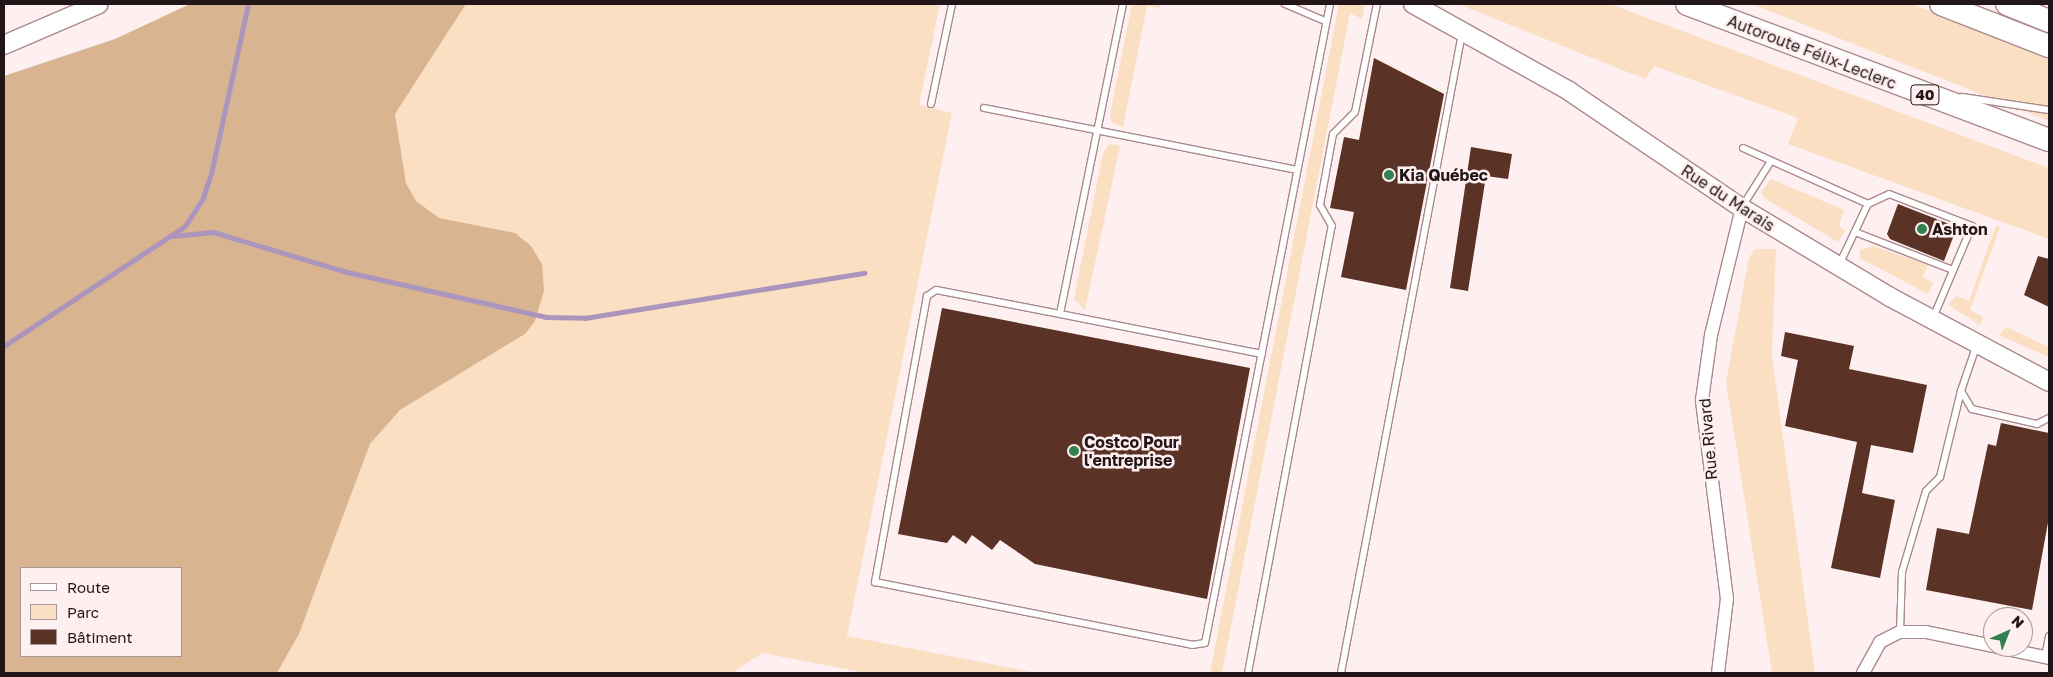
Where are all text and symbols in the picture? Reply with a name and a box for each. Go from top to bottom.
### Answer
street label: Autoroute Félix-Leclerc [1725,11,1899,93]
road number: 40 [1910,82,1940,108]
street label: Rue du Marais [1678,161,1778,235]
place label: Kia Québec [1399,165,1488,185]
marker: Kia Québec [1383,169,1395,181]
place label: Ashton [1932,219,1988,239]
marker: Ashton [1916,223,1928,235]
street label: Rue Rivard [1695,397,1721,481]
place label: Costco Pour l'entreprise [1084,432,1179,470]
marker: Costco Pour l'entreprise [1068,445,1080,457]
legend [20,567,182,657]
text: Route [67,578,110,596]
text: Parc [67,603,99,621]
north arrow [1983,607,2033,657]
text: N [2008,612,2028,631]
text: Bâtiment [67,628,132,646]

